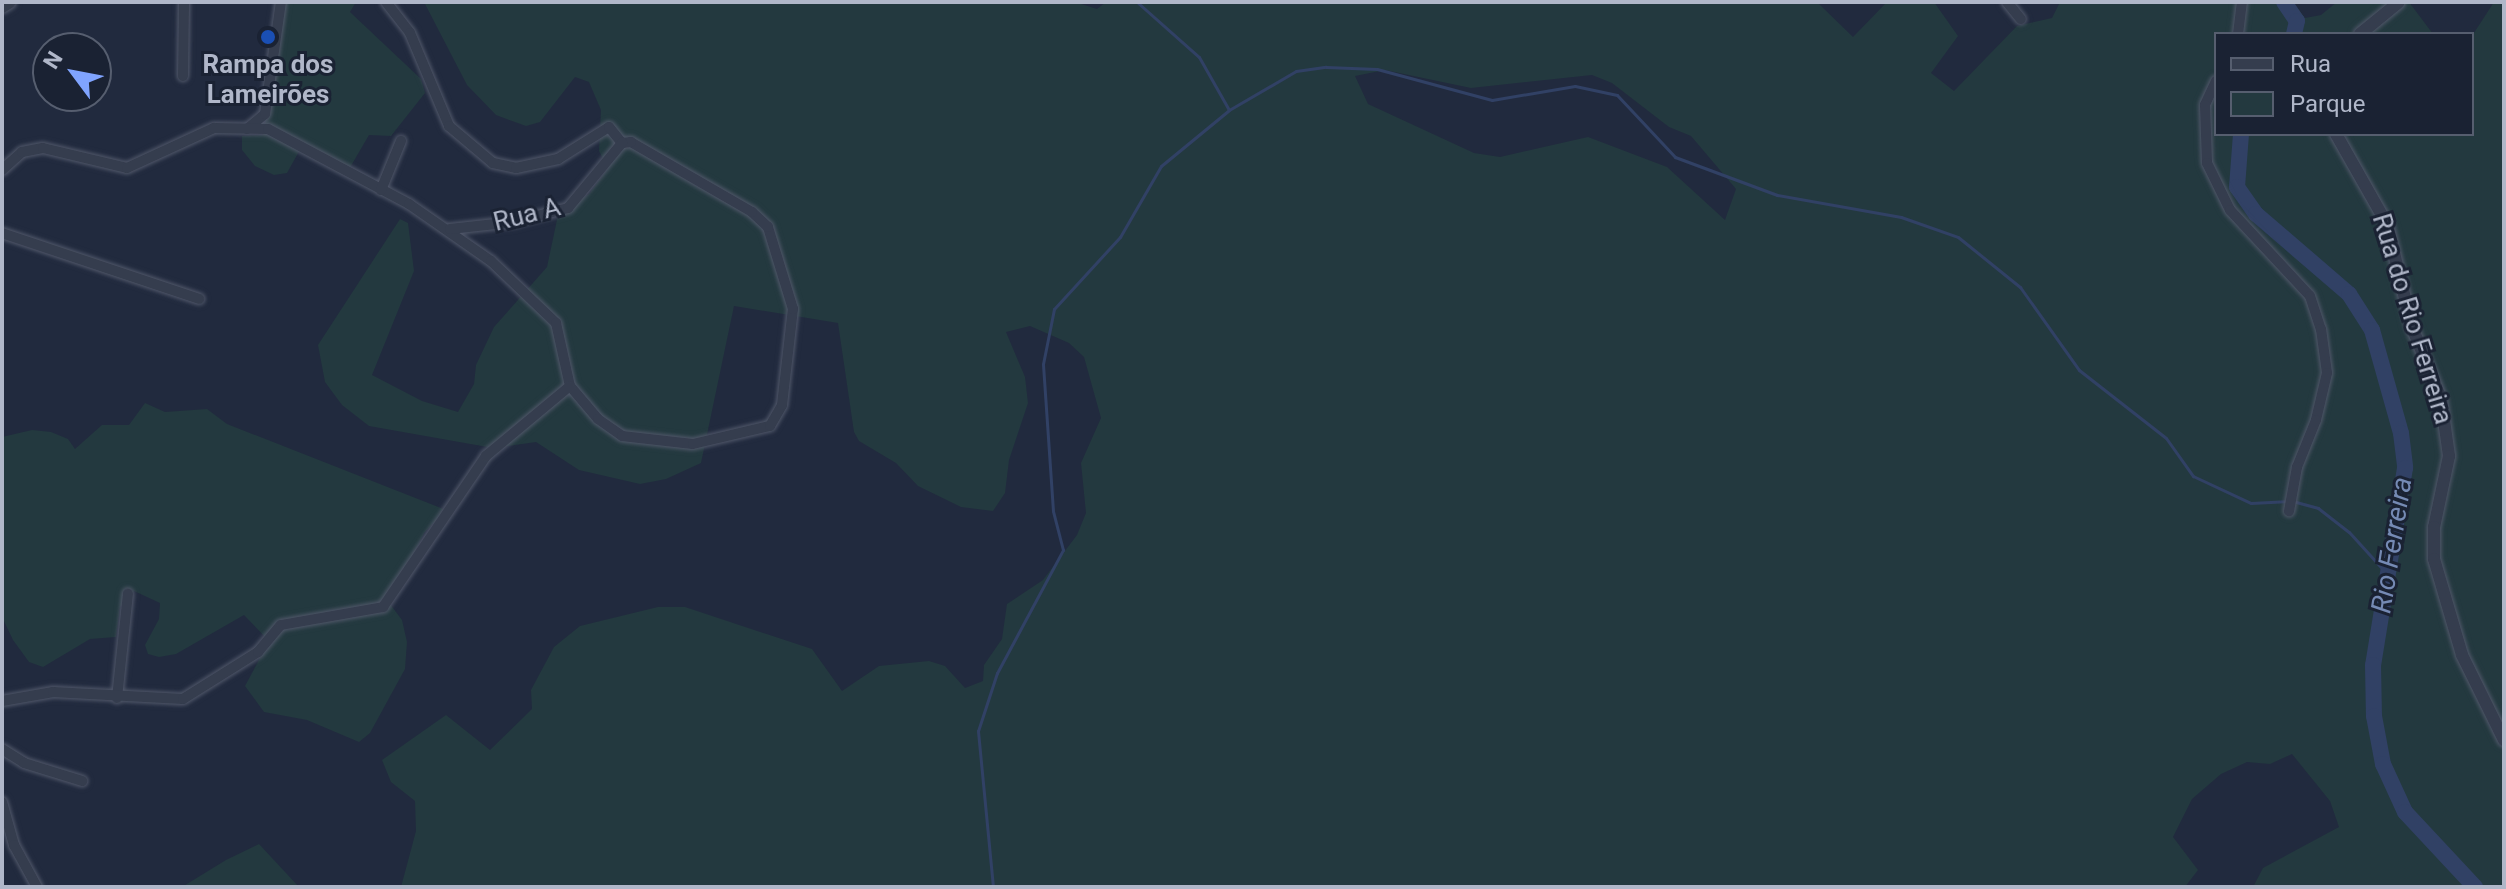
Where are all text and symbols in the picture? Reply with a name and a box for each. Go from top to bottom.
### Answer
marker: Rampa dos Lameirões [259,28,277,46]
north arrow [32,32,112,112]
legend [2214,32,2474,136]
text: N [38,47,68,73]
place label: Rampa dos Lameirões [203,49,333,110]
text: Rua [2290,50,2331,78]
text: Parque [2290,90,2366,118]
street label: Rua A [490,192,564,238]
street label: Rua do Rio Ferreira [2365,210,2459,428]
water label: Rio Ferreira [2365,475,2419,615]

